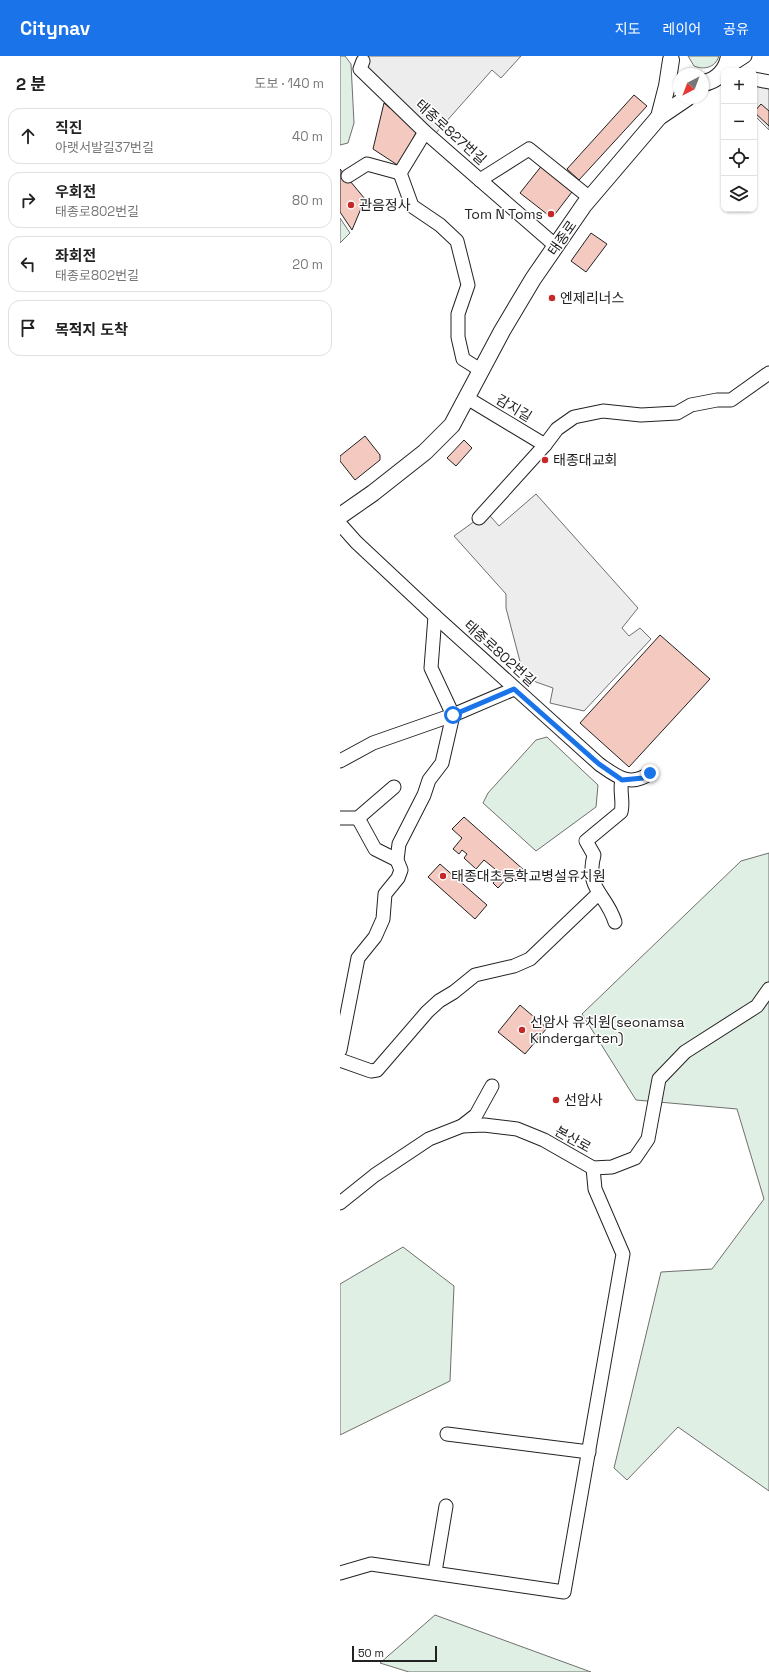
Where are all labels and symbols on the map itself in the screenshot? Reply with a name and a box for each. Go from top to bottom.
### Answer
north arrow [673,68,709,104]
street label: 태종로827번길 [412,95,490,169]
place label: 관음정사 [359,196,411,214]
marker: 관음정사 [346,200,356,210]
place label: Tom N Toms [464,205,543,223]
marker: Tom N Toms [546,209,556,219]
street label: 태종로 [544,217,581,259]
place label: 엔제리너스 [560,289,625,307]
marker: 엔제리너스 [547,293,557,303]
street label: 감지길 [493,390,535,426]
place label: 태종대교회 [553,451,617,469]
marker: 태종대교회 [540,455,550,465]
street label: 태종로802번길 [460,616,540,690]
route start [444,706,462,724]
route end [641,764,659,782]
place label: 태종대초등학교병설유치원 [451,867,606,885]
marker: 태종대초등학교병설유치원 [438,871,448,881]
place label: 선암사 유치원(seonamsa Kindergarten) [530,1013,685,1047]
marker: 선암사 유치원(seonamsa Kindergarten) [517,1025,527,1035]
place label: 선암사 [564,1091,603,1109]
marker: 선암사 [551,1095,561,1105]
street label: 본산로 [552,1122,594,1156]
scale bar [352,1644,437,1663]

